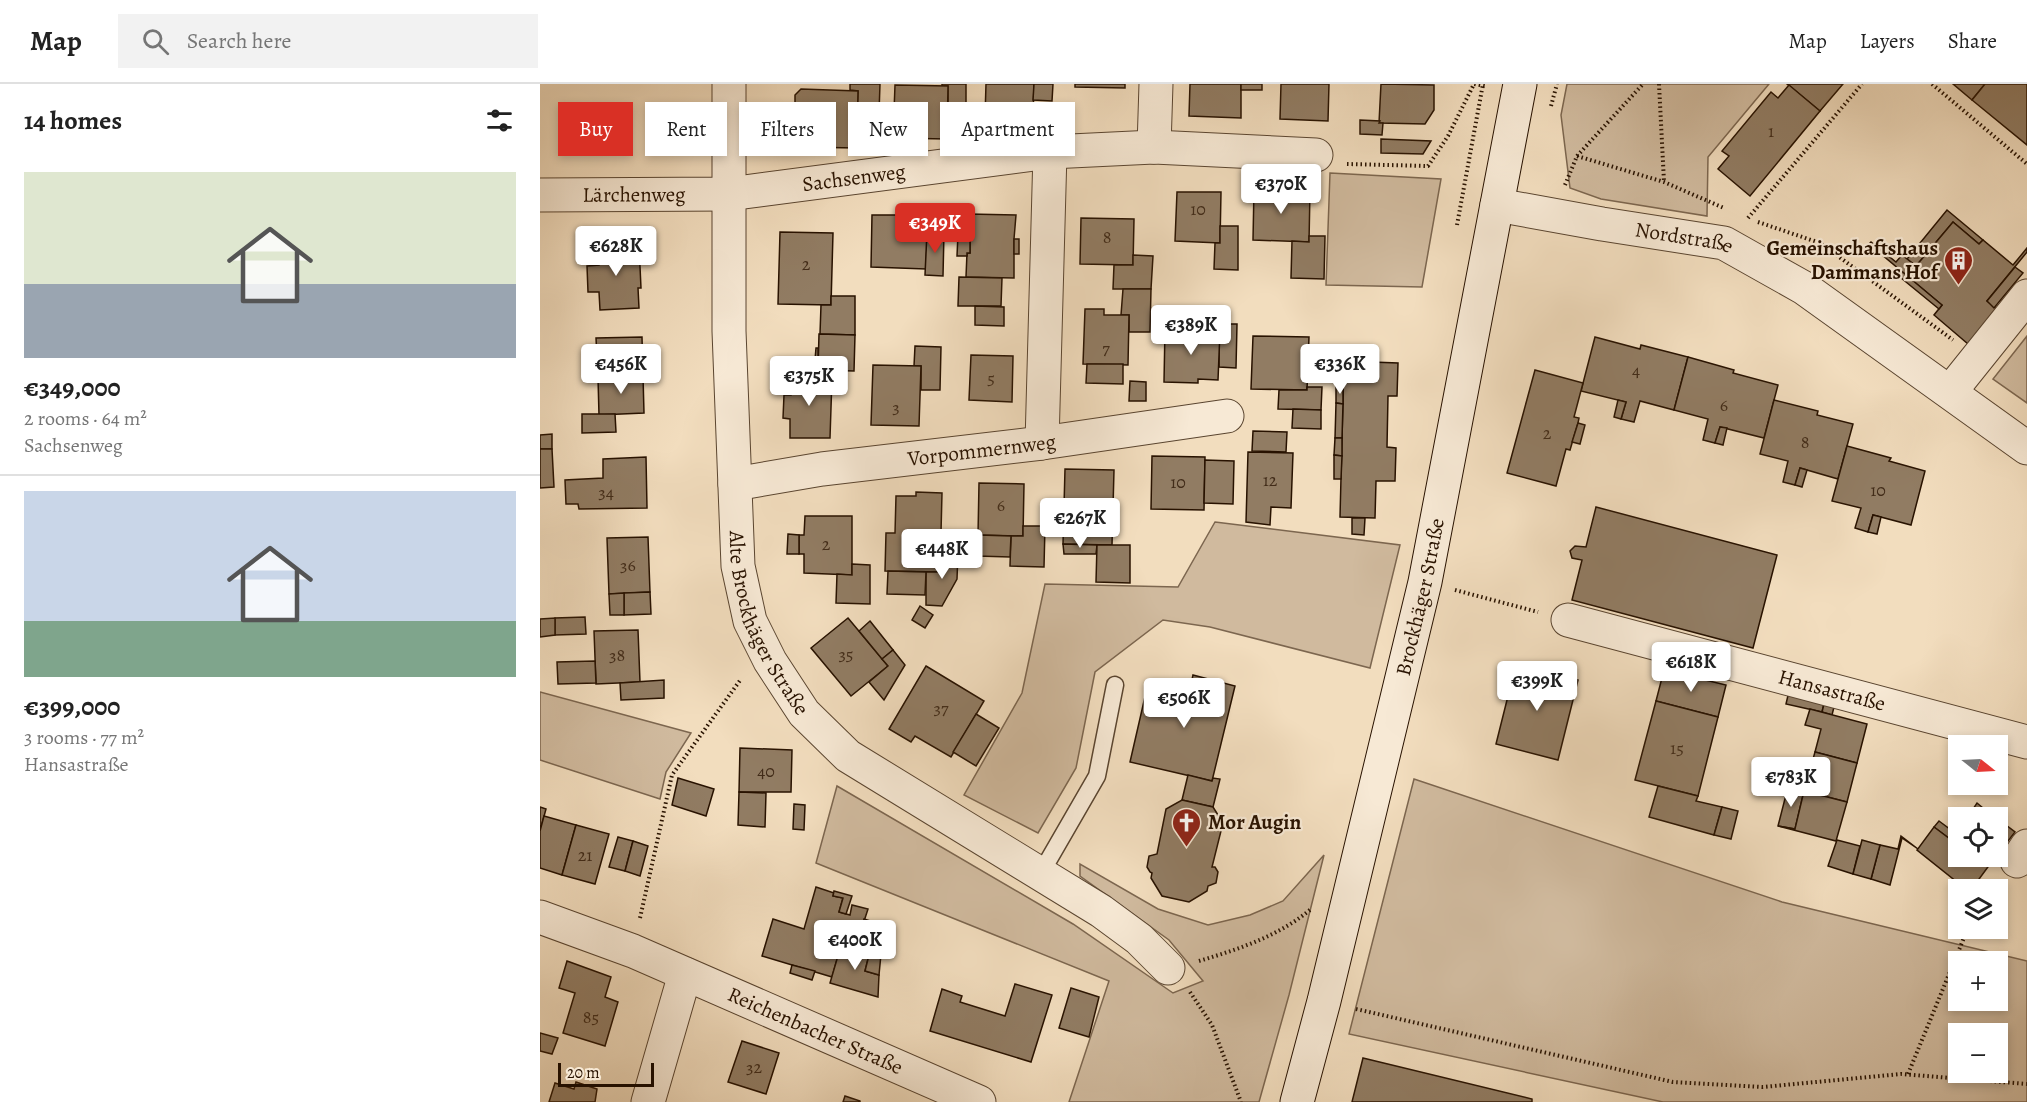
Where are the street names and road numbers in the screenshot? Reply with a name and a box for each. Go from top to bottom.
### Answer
street label: Sachsenweg [801,157,908,198]
street label: Lärchenweg [582,180,686,209]
street label: Nordstraße [1633,215,1739,260]
street label: Vorpommernweg [905,427,1058,473]
street label: Brockhäger Straße [1389,516,1451,679]
street label: Alte Brockhäger Straße [723,529,816,721]
street label: Hansastraße [1775,662,1889,718]
street label: Reichenbacher Straße [723,980,907,1081]

